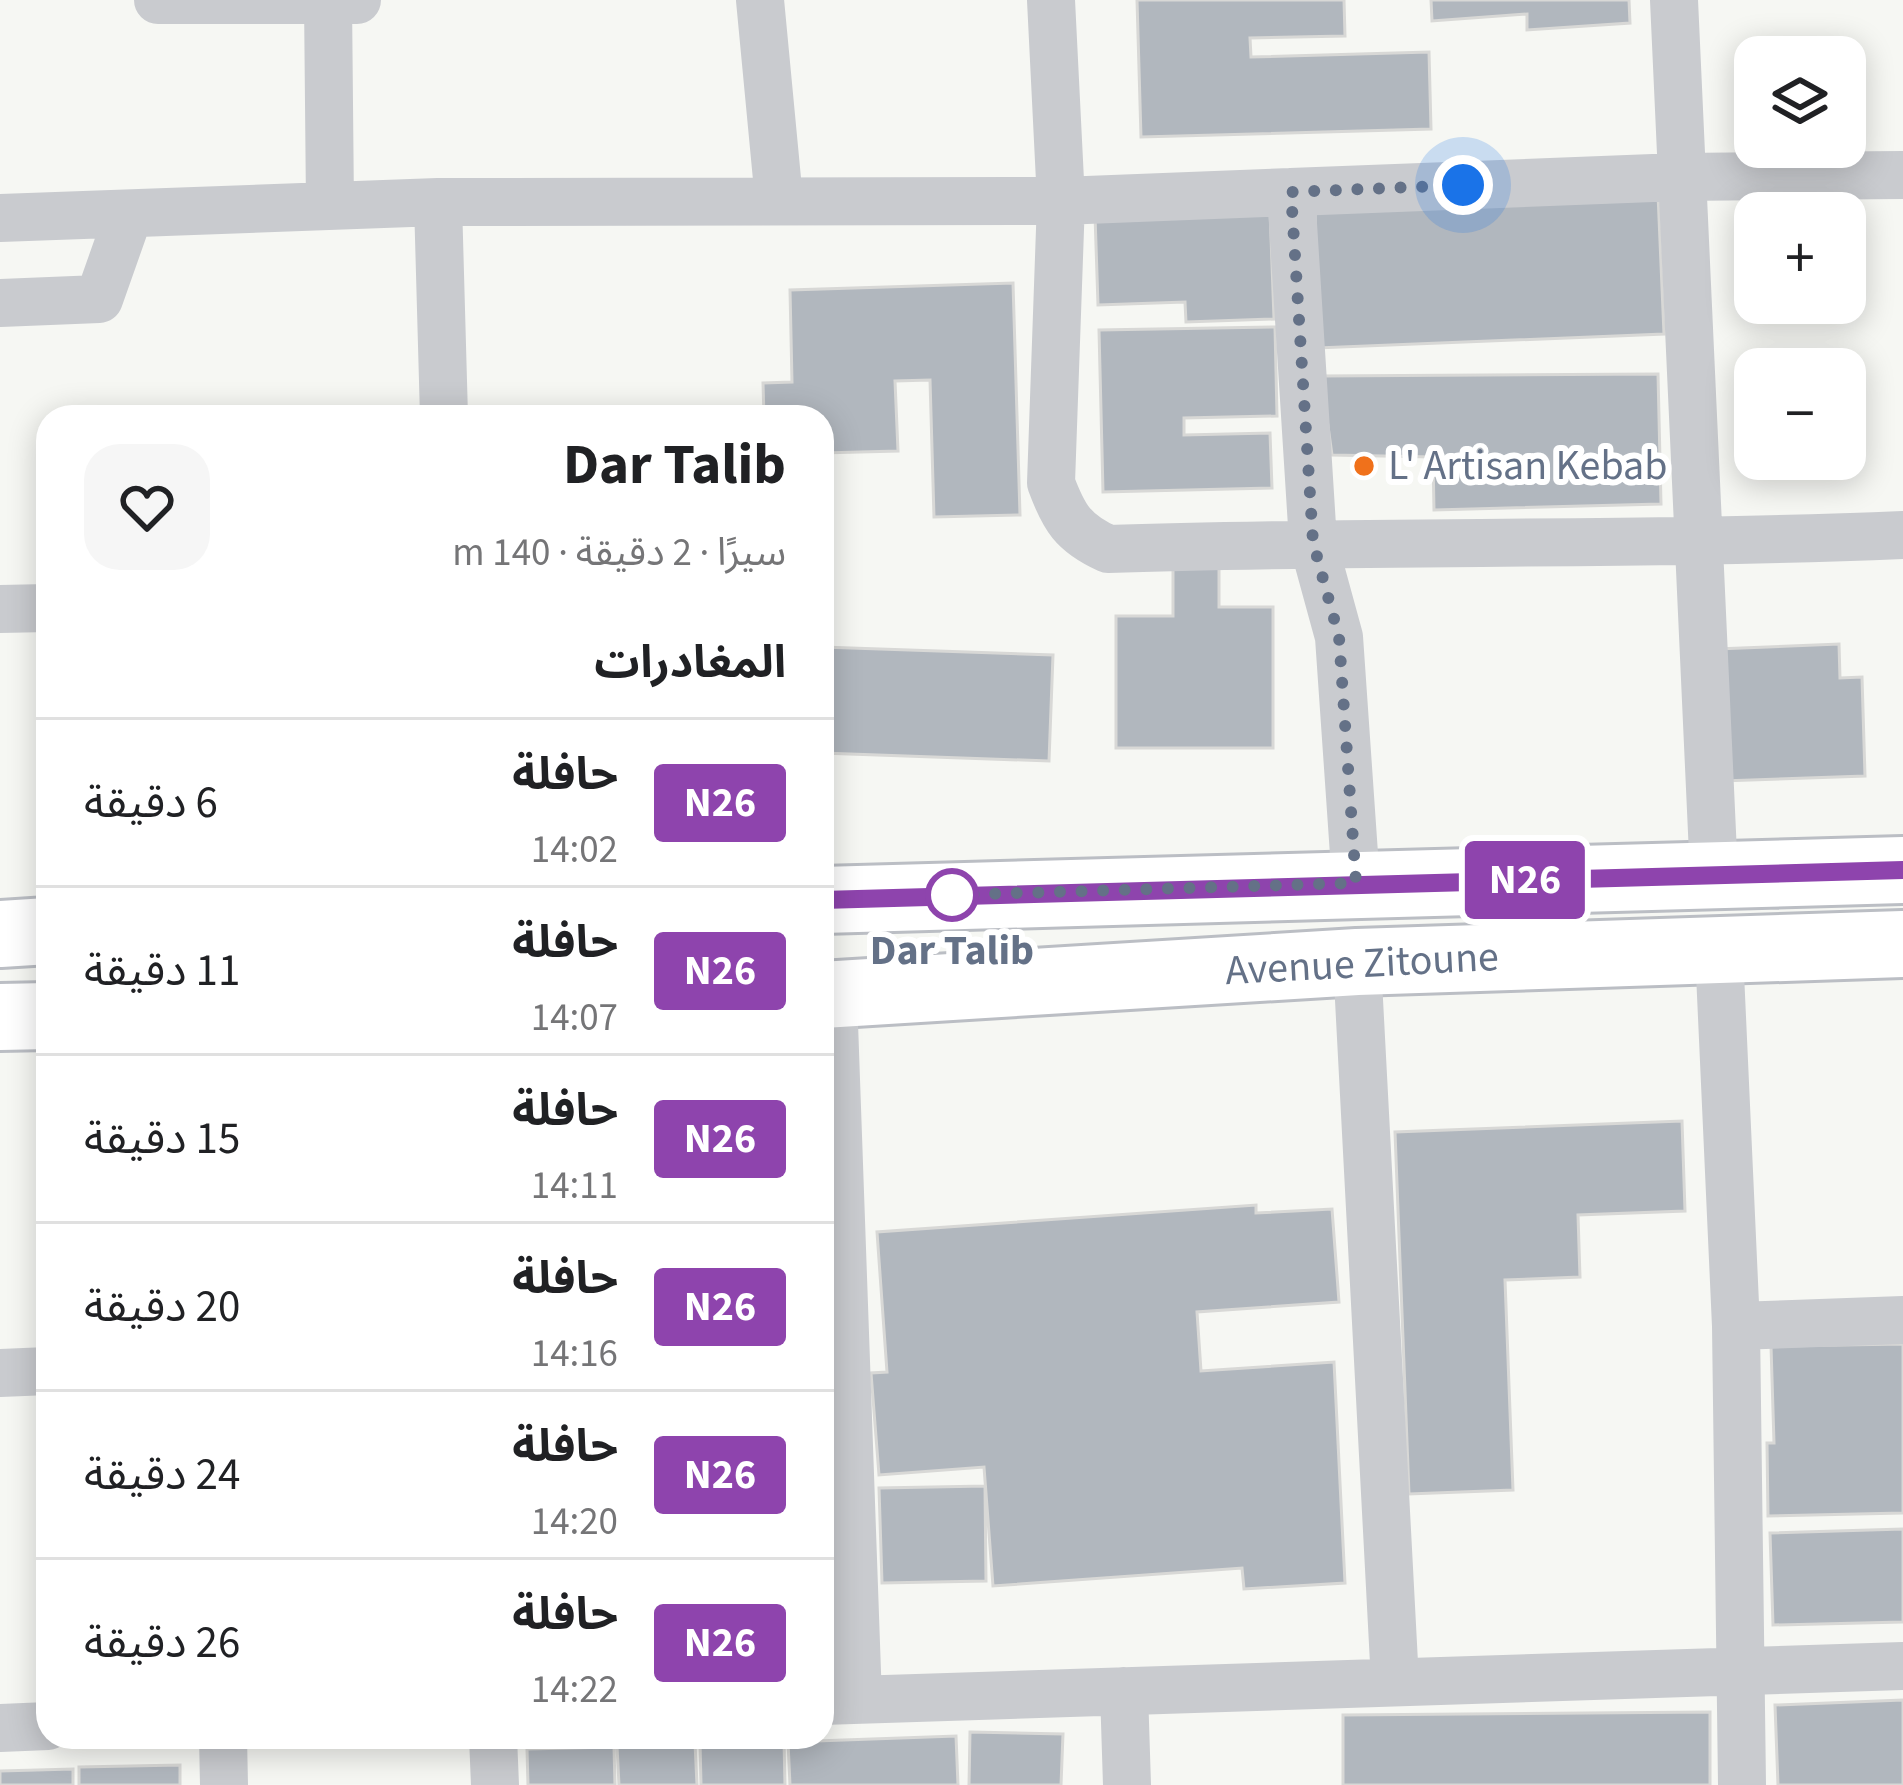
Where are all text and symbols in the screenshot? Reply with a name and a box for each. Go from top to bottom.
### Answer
map controls [1734,36,1866,480]
button: layers [1734,36,1866,168]
your location [1433,155,1493,215]
button: + [1734,192,1866,324]
button: − [1734,348,1866,480]
text: Dar Talib [563,425,786,506]
place label: L' Artisan Kebab [1388,436,1667,496]
button: heart [84,444,210,570]
marker: L' Artisan Kebab [1351,453,1377,479]
text: سيرًا · 2 دقيقة · 140 m [452,525,786,581]
text: المغادرات [594,631,786,695]
text: حافلة [512,743,618,807]
text: 6 دقيقة [84,771,218,835]
text: N26 [684,773,756,833]
text: 14:02 [531,822,618,878]
line badge: N26 [1456,841,1594,919]
text: N26 [1489,850,1561,910]
marker: Dar Talib [927,870,977,920]
text: حافلة [512,911,618,975]
place label: Dar Talib [870,921,1034,981]
street label: Avenue Zitoune [1224,927,1500,1001]
text: 11 دقيقة [84,939,240,1003]
text: N26 [684,941,756,1001]
text: 14:07 [531,990,618,1046]
text: حافلة [512,1079,618,1143]
text: 15 دقيقة [84,1107,240,1171]
text: N26 [684,1109,756,1169]
text: 14:11 [531,1158,618,1214]
text: حافلة [512,1247,618,1311]
text: 20 دقيقة [84,1275,240,1339]
text: N26 [684,1277,756,1337]
text: 14:16 [531,1326,618,1382]
text: حافلة [512,1415,618,1479]
text: 24 دقيقة [84,1443,240,1507]
text: N26 [684,1445,756,1505]
text: 14:20 [531,1494,618,1550]
text: حافلة [512,1583,618,1647]
text: 26 دقيقة [84,1611,240,1675]
text: N26 [684,1613,756,1673]
text: 14:22 [531,1662,618,1718]

